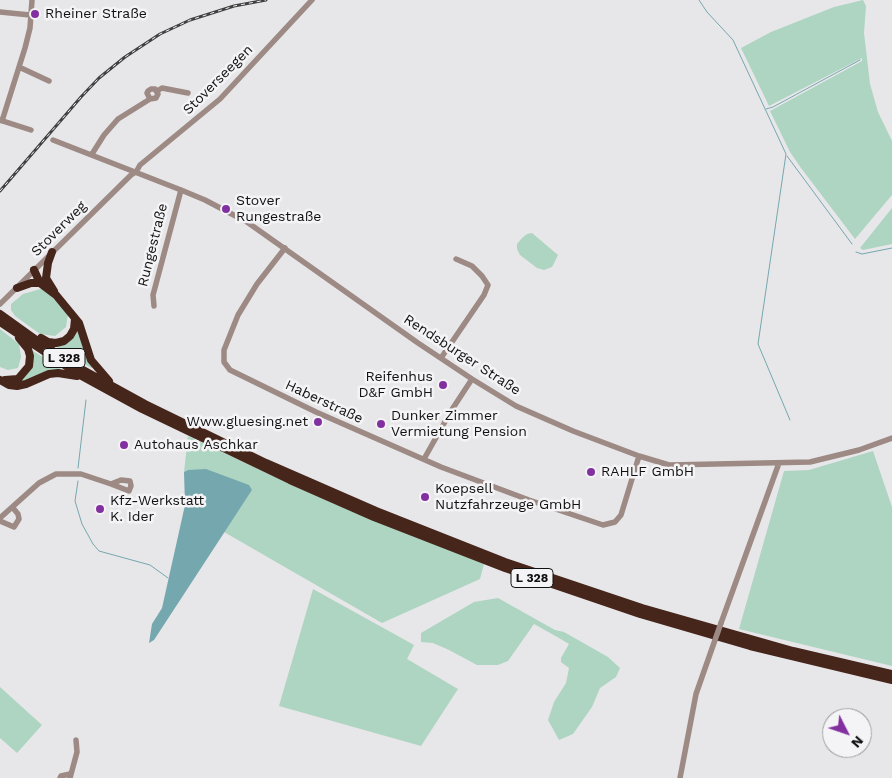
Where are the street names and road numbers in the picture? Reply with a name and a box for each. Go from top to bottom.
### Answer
street label: Stoverseegen [180,42,256,118]
street label: Stoverweg [28,198,90,260]
street label: Rungestraße [135,202,171,288]
street label: Rendsburger Straße [400,311,524,399]
road number: L 328 [43,348,85,368]
street label: Haberstraße [282,377,366,427]
road number: L 328 [511,568,553,588]

